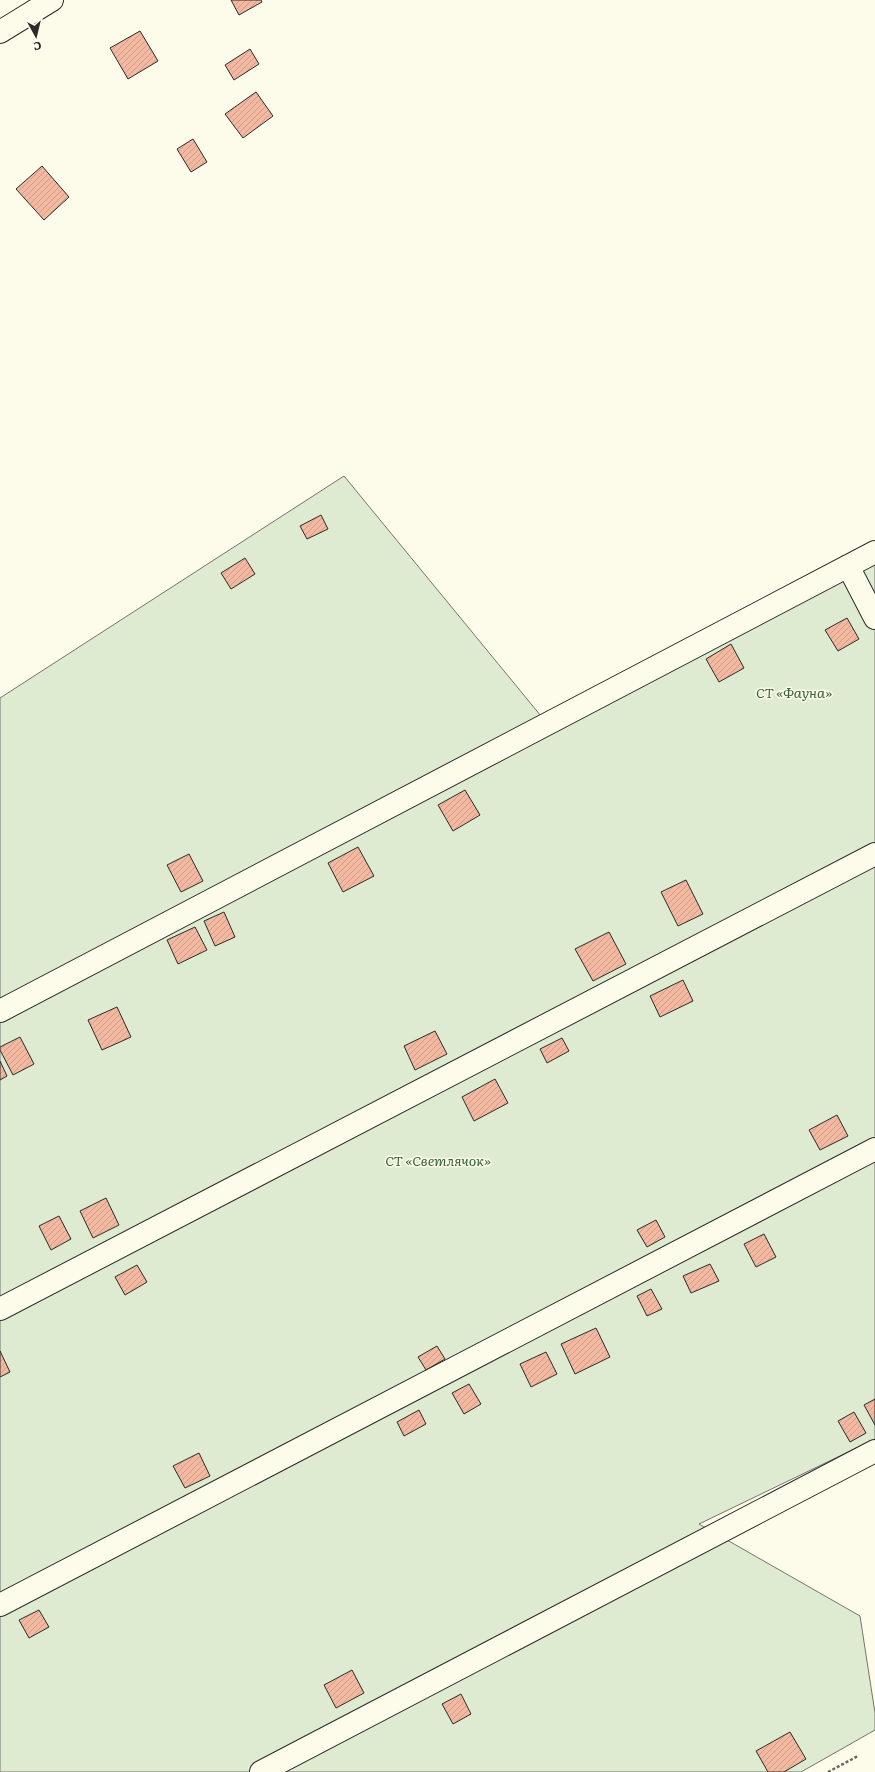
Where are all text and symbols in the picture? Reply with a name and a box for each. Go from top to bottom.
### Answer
north arrow [16,16,56,56]
text: С [32,38,43,55]
park label: СТ «Фауна» [756,682,832,702]
park label: СТ «Светлячок» [385,1150,491,1170]

